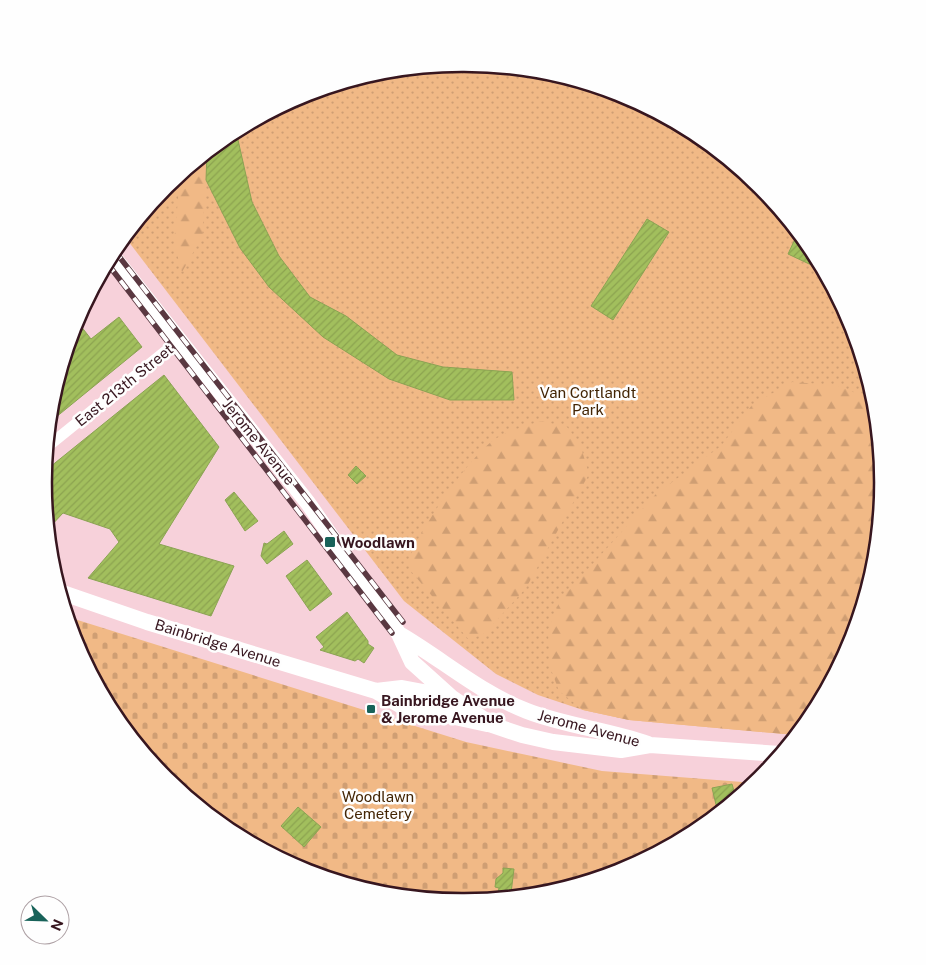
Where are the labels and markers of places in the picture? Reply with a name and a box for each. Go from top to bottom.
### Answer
place label: Woodlawn [341,534,415,551]
marker: Woodlawn [323,535,337,549]
place label: Bainbridge Avenue & Jerome Avenue [381,692,515,726]
marker: Bainbridge Avenue & Jerome Avenue [365,703,377,715]

